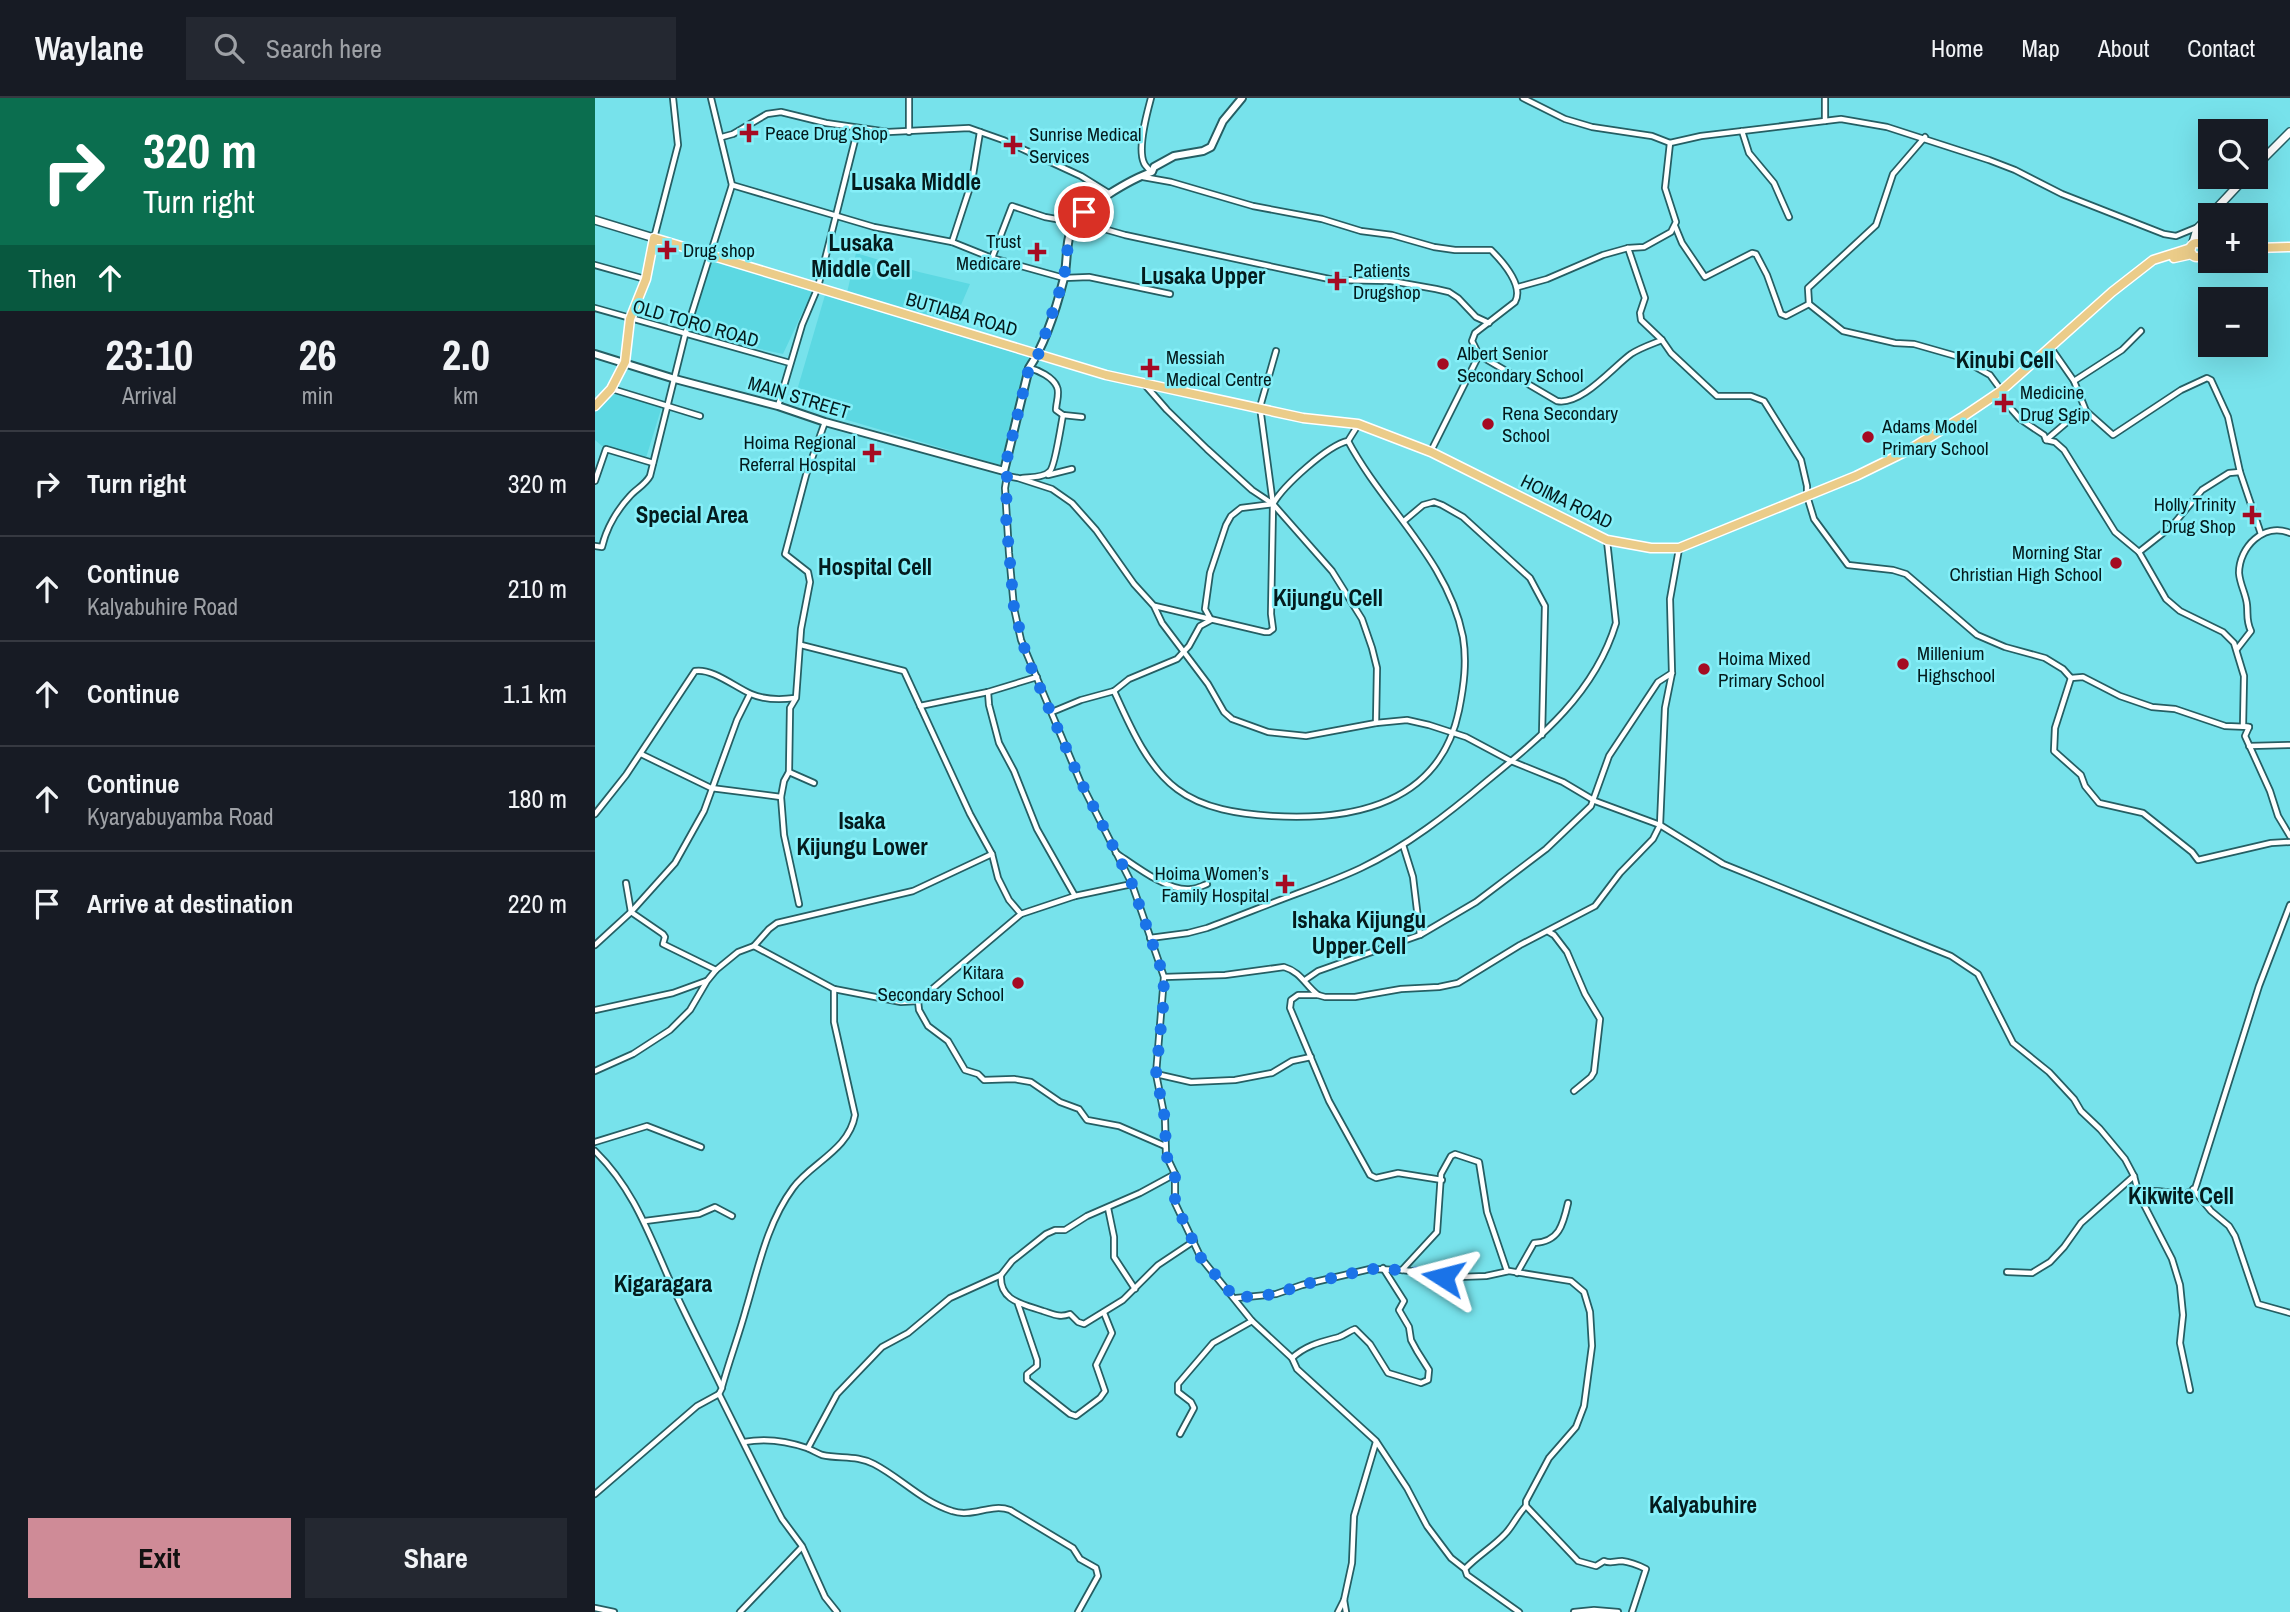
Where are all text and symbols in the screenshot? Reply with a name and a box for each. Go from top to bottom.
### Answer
search box [186,17,676,80]
text: Waylane [35,26,144,70]
icon: search [210,29,248,67]
text: Search here [266,31,382,66]
text: Home [1931,32,1983,64]
text: Map [2021,32,2060,64]
text: About [2098,32,2149,64]
text: Contact [2187,32,2255,64]
text: 320 m [143,117,257,183]
map controls [2198,119,2268,357]
button: search [2198,119,2268,189]
place label: Peace Drug Shop [765,120,888,146]
place label: Sunrise Medical Services [1029,121,1142,169]
marker: Peace Drug Shop [739,123,759,143]
icon: right [28,126,119,217]
marker: Sunrise Medical Services [1003,135,1023,155]
district label: Lusaka Middle [851,166,981,197]
text: Turn right [143,180,255,223]
pin [1054,182,1114,242]
icon: arrive [1065,193,1103,231]
button: + [2198,203,2268,273]
district label: Lusaka Middle Cell [811,227,911,284]
place label: Trust Medicare [956,228,1022,276]
place label: Drug shop [683,237,755,263]
marker: Drug shop [657,240,677,260]
marker: Trust Medicare [1027,242,1047,262]
place label: Patients Drugshop [1353,257,1421,305]
icon: ahead [91,259,129,297]
district label: Lusaka Upper [1141,260,1266,291]
text: Then [28,261,77,296]
marker: Patients Drugshop [1327,271,1347,291]
street label: BUTIABA ROAD [903,286,1021,342]
button: − [2198,287,2268,357]
street label: OLD TORO ROAD [630,293,762,353]
text: 23:10 [105,327,193,383]
text: 26 [298,327,337,383]
text: 2.0 [442,327,490,383]
place label: Albert Senior Secondary School [1456,340,1583,388]
place label: Messiah Medical Centre [1166,344,1272,392]
district label: Kinubi Cell [1956,344,2054,375]
marker: Albert Senior Secondary School [1435,356,1451,372]
marker: Messiah Medical Centre [1140,358,1160,378]
street label: MAIN STREET [745,369,853,425]
place label: Medicine Drug Sgip [2020,379,2090,427]
text: Arrival [122,380,176,411]
text: min [302,380,333,411]
text: km [453,380,478,411]
marker: Medicine Drug Sgip [1994,393,2014,413]
place label: Rena Secondary School [1502,400,1618,448]
place label: Adams Model Primary School [1881,413,1989,461]
marker: Rena Secondary School [1480,416,1496,432]
place label: Hoima Regional Referral Hospital [739,429,856,477]
marker: Adams Model Primary School [1860,429,1876,445]
marker: Hoima Regional Referral Hospital [862,443,882,463]
icon: right [28,465,66,503]
text: Turn right [87,466,186,501]
text: 320 m [508,466,567,501]
street label: HOIMA ROAD [1517,467,1617,535]
place label: Holly Trinity Drug Shop [2154,491,2236,539]
district label: Special Area [636,499,749,530]
marker: Holly Trinity Drug Shop [2242,505,2262,525]
place label: Morning Star Christian High School [1950,539,2103,587]
district label: Hospital Cell [818,551,932,582]
marker: Morning Star Christian High School [2108,555,2124,571]
text: Continue [87,556,179,591]
icon: ahead [28,570,66,608]
text: 210 m [508,571,567,606]
district label: Kijungu Cell [1273,582,1383,613]
text: Kalyabuhire Road [87,591,238,622]
place label: Millenium Highschool [1917,640,1995,688]
place label: Hoima Mixed Primary School [1718,645,1825,693]
marker: Millenium Highschool [1895,656,1911,672]
marker: Hoima Mixed Primary School [1696,661,1712,677]
icon: ahead [28,675,66,713]
text: Continue [87,676,179,711]
text: 1.1 km [503,676,567,711]
text: Continue [87,766,179,801]
icon: ahead [28,780,66,818]
text: 180 m [508,781,567,816]
text: Kyaryabuyamba Road [87,801,274,832]
district label: Isaka Kijungu Lower [797,805,928,862]
place label: Hoima Women’s Family Hospital [1154,860,1269,908]
marker: Hoima Women’s Family Hospital [1275,874,1295,894]
icon: arrive [28,885,66,923]
text: Arrive at destination [87,886,293,921]
text: 220 m [508,886,567,921]
district label: Ishaka Kijungu Upper Cell [1292,904,1426,961]
place label: Kitara Secondary School [878,959,1004,1007]
marker: Kitara Secondary School [1010,975,1026,991]
district label: Kikwite Cell [2128,1180,2234,1211]
position arrow [1406,1240,1480,1314]
district label: Kigaragara [614,1268,713,1299]
district label: Kalyabuhire [1649,1489,1757,1520]
button: Exit [28,1518,291,1598]
button: Share [305,1518,567,1598]

